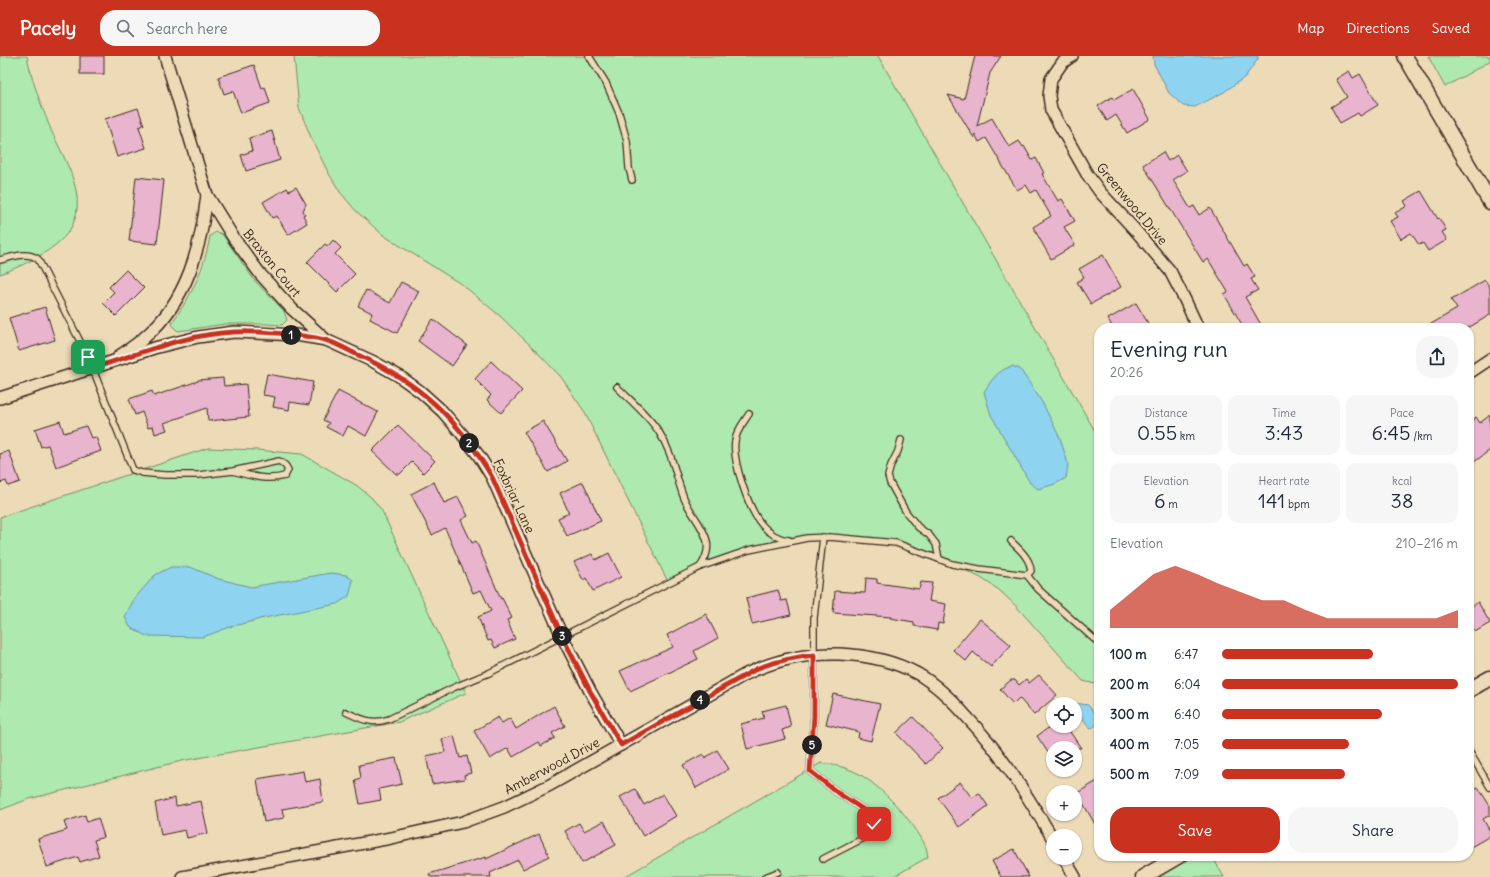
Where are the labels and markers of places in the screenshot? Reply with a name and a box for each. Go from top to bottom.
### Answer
pin: 1 [281,325,301,345]
pin [71,340,105,374]
pin: 2 [459,433,479,453]
pin: 3 [552,626,572,646]
pin: 4 [690,690,710,710]
pin: 5 [802,735,822,755]
pin [857,807,891,841]

